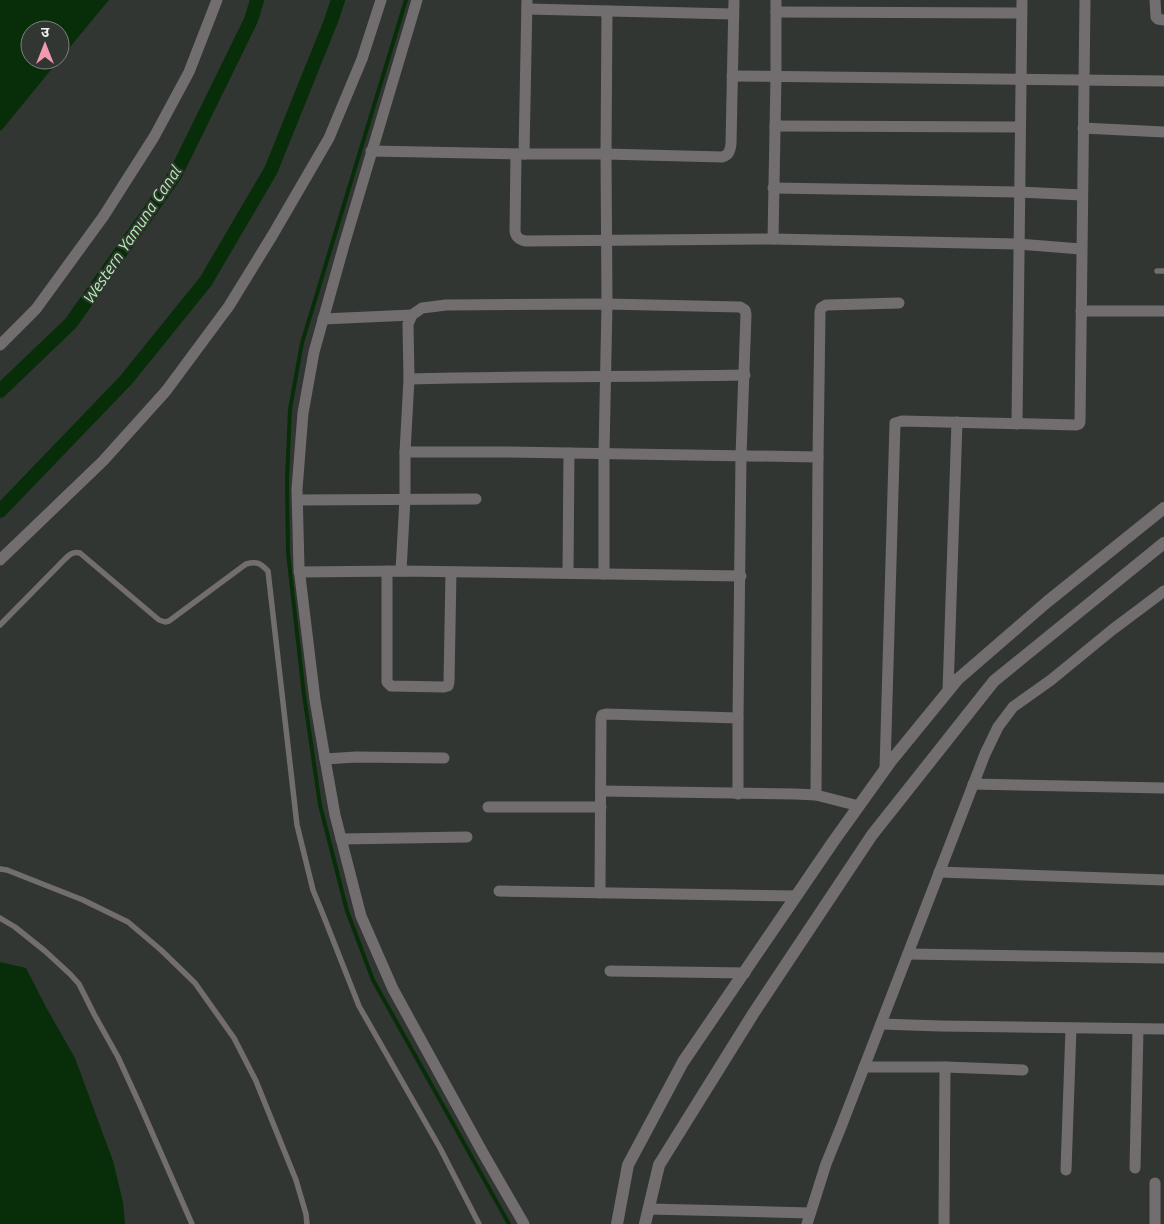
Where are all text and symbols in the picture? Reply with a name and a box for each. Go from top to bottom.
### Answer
north arrow [20,20,70,70]
text: उ [41,24,50,40]
water label: Western Yamuna Canal [79,161,185,306]

